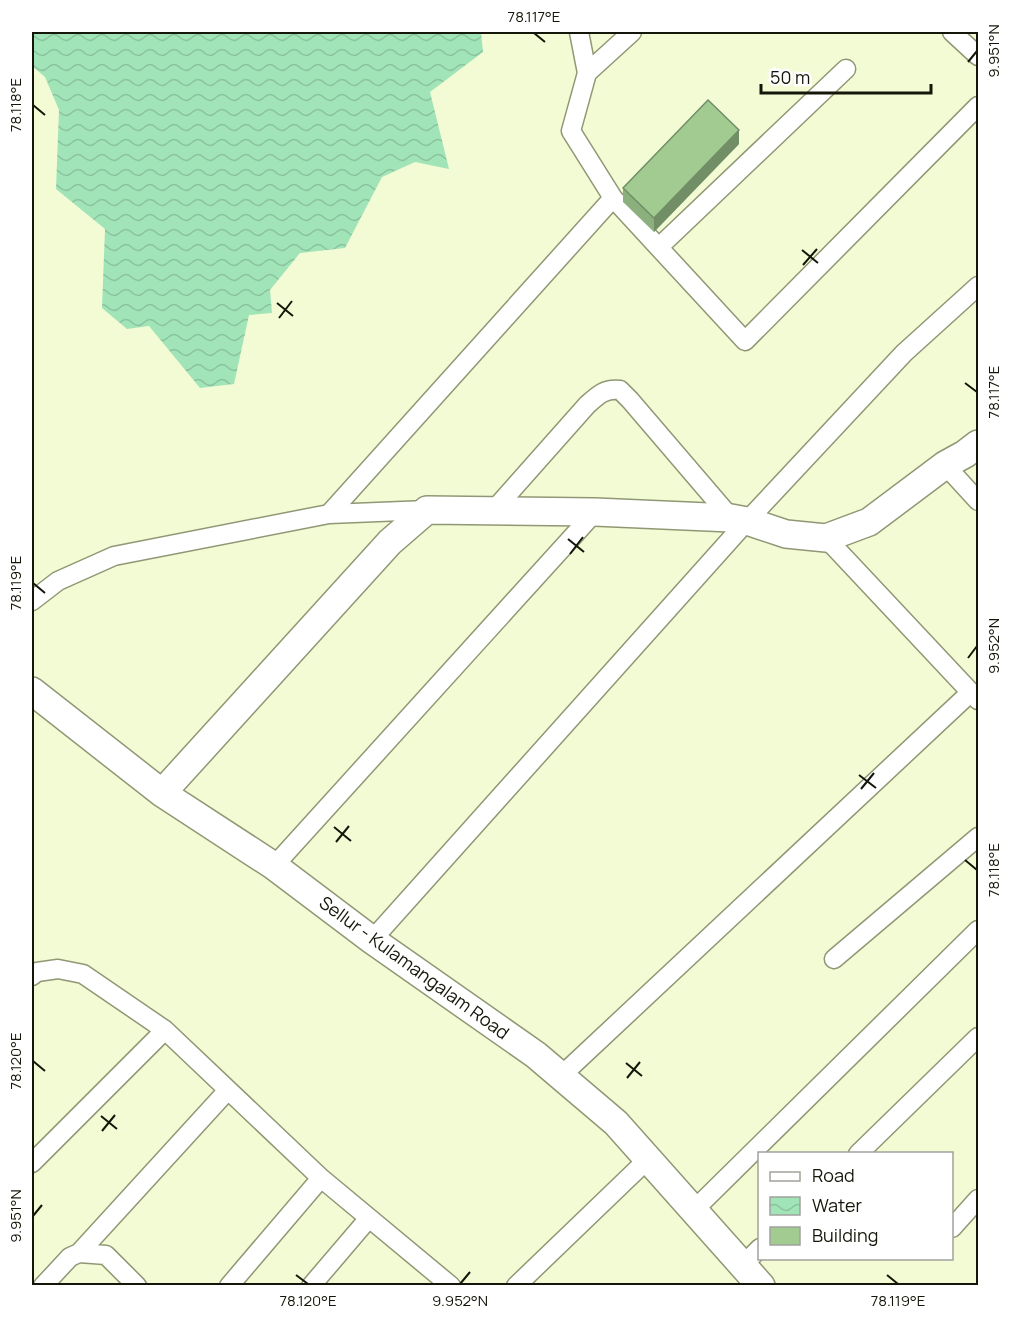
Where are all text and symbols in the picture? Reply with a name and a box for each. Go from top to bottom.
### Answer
text: 78.117°E [508,6,560,27]
text: 9.951°N [983,24,1004,78]
scale bar [761,57,930,95]
text: 50 m [770,65,810,89]
text: 78.118°E [5,78,26,132]
text: 78.117°E [983,366,1004,418]
text: 78.119°E [5,556,26,610]
text: 9.952°N [983,618,1004,674]
text: 78.118°E [983,843,1004,897]
street label: Sellur - Kulamangalam Road [315,890,514,1044]
text: 78.120°E [5,1032,26,1090]
legend [758,1152,953,1260]
text: Road [812,1163,855,1187]
text: 9.951°N [5,1189,26,1243]
text: Water [812,1193,862,1217]
text: Building [812,1223,878,1247]
text: 78.120°E [279,1290,337,1311]
text: 9.952°N [432,1290,488,1311]
text: 78.119°E [871,1290,925,1311]

